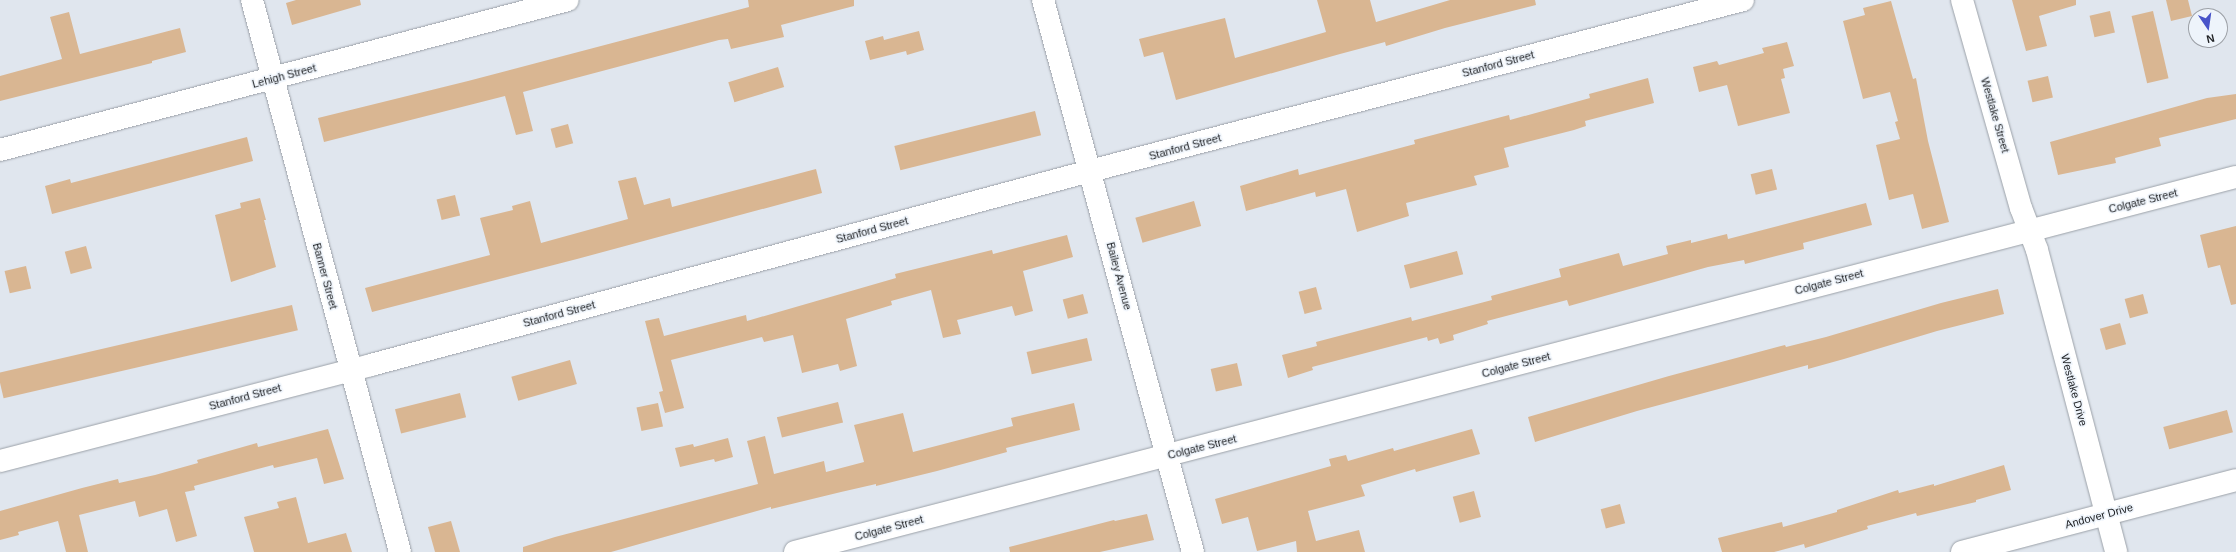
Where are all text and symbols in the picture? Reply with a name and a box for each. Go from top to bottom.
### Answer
north arrow [2188,8,2228,48]
text: N [2205,32,2216,45]
street label: Stanford Street [1461,48,1535,80]
street label: Lehigh Street [251,61,317,91]
street label: Westlake Street [1978,76,2012,154]
street label: Stanford Street [1148,131,1222,163]
street label: Colgate Street [2107,186,2179,216]
street label: Stanford Street [835,214,909,246]
street label: Bailey Avenue [1104,240,1134,312]
street label: Banner Street [310,242,340,310]
street label: Colgate Street [1793,267,1865,297]
street label: Stanford Street [522,298,596,330]
street label: Colgate Street [1480,350,1552,380]
street label: Westlake Drive [2058,353,2090,427]
street label: Stanford Street [208,381,282,413]
street label: Colgate Street [1166,432,1238,462]
street label: Andover Drive [2064,501,2134,531]
street label: Colgate Street [853,513,925,543]

